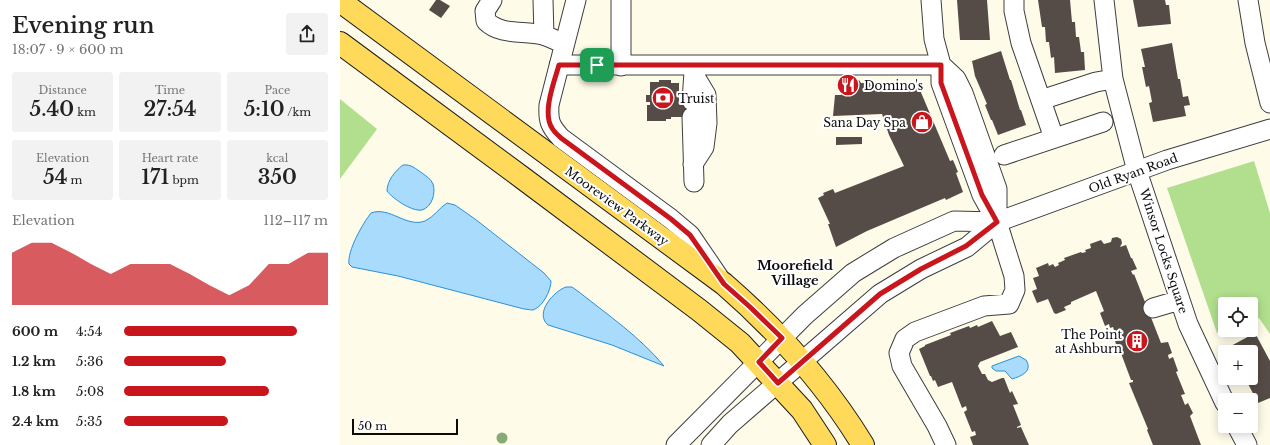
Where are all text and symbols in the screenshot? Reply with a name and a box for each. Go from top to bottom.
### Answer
text: Evening run [12,12,154,39]
button: share [286,13,328,55]
text: 18:07 · 9 × 600 m [12,41,124,58]
pin [580,48,614,82]
icon: arrive [586,54,608,76]
restaurant icon: Domino's [835,72,861,98]
place label: Domino's [864,78,923,93]
text: Distance [38,83,87,97]
text: Time [155,83,185,97]
text: Pace [264,83,290,97]
bank icon: Truist [650,85,676,111]
place label: Truist [678,91,715,106]
text: 5.40 [30,97,74,121]
text: 27:54 [143,97,197,121]
text: 5:10 [244,97,285,121]
text: km [74,105,96,119]
text: /km [285,105,311,119]
shop icon: Sana Day Spa [909,109,935,135]
place label: Sana Day Spa [823,115,906,130]
street label: Old Ryan Road [1086,150,1180,196]
text: Elevation [36,151,89,165]
text: Heart rate [142,151,198,165]
text: kcal [266,151,288,165]
street label: Mooreview Parkway [562,163,672,249]
text: 54 [43,165,67,189]
text: 171 [141,165,169,189]
text: 350 [258,165,297,189]
text: m [67,173,82,187]
text: bpm [169,173,199,187]
street label: Winsor Locks Square [1136,186,1191,316]
text: Elevation [12,212,75,229]
text: 112–117 m [263,212,328,229]
district label: Moorefield Village [757,257,833,289]
map controls [1218,297,1258,433]
button: locate [1218,297,1258,337]
text: 600 m [12,323,58,340]
text: 4:54 [76,323,102,340]
place label: The Point at Ashburn [1055,327,1122,356]
building icon: The Point at Ashburn [1124,328,1150,354]
button: + [1218,345,1258,385]
text: 1.2 km [12,353,56,370]
text: 5:36 [76,353,103,370]
text: 1.8 km [12,383,56,400]
text: 5:08 [76,383,104,400]
button: − [1218,393,1258,433]
text: 2.4 km [12,413,59,430]
text: 5:35 [76,413,102,430]
scale bar [352,417,458,436]
text: 50 m [358,419,387,433]

